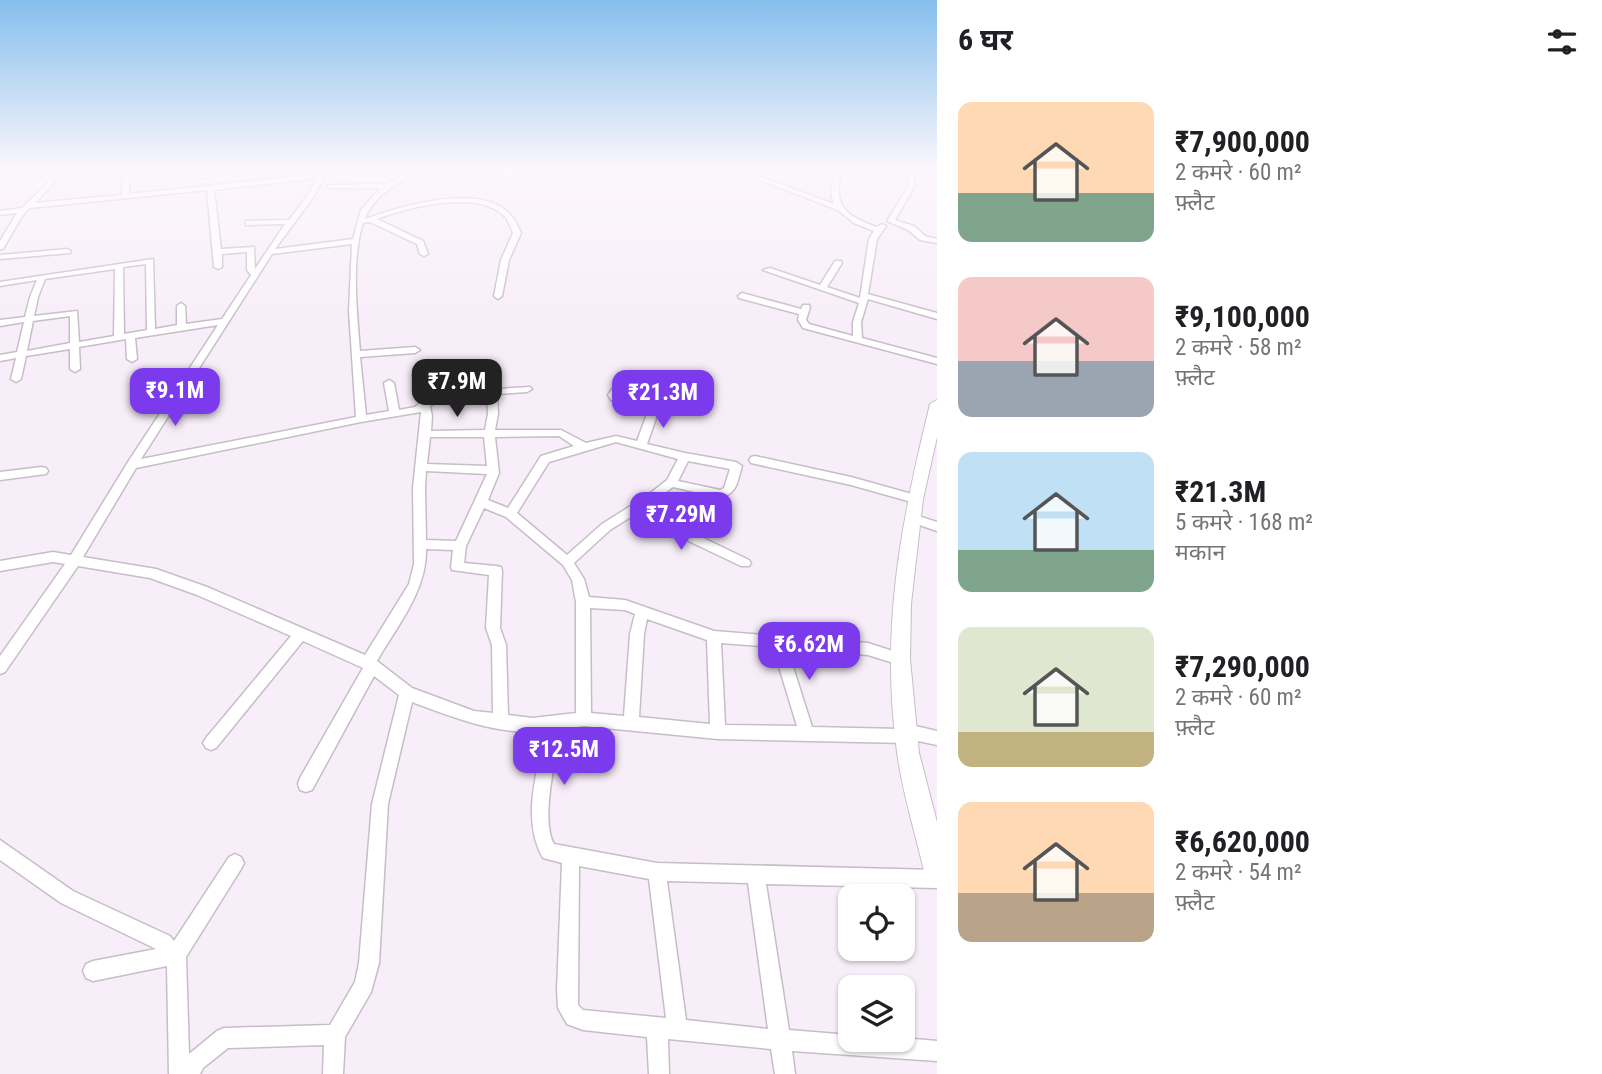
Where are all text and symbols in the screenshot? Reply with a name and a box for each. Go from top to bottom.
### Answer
text: 6 घर [958,22,1013,57]
icon: filters [1543,23,1581,61]
text: ₹7,900,000 [1175,124,1310,159]
icon: home [1014,130,1098,214]
text: 2 कमरे · 60 m² [1175,159,1302,186]
text: फ़्लैट [1175,189,1215,216]
text: ₹9,100,000 [1175,299,1310,334]
icon: home [1014,305,1098,389]
text: 2 कमरे · 58 m² [1175,334,1302,361]
pin: ₹7.9M [408,360,506,419]
text: फ़्लैट [1175,364,1215,391]
pin: ₹9.1M [126,368,224,428]
text: ₹7.9M [428,368,486,395]
pin: ₹21.3M [606,370,720,430]
text: ₹9.1M [146,377,204,404]
text: ₹21.3M [628,379,698,406]
text: ₹21.3M [1175,474,1266,509]
icon: home [1014,480,1098,564]
pin: ₹7.29M [624,492,738,552]
text: ₹7.29M [646,501,716,528]
text: 5 कमरे · 168 m² [1175,509,1313,536]
text: मकान [1175,539,1225,566]
pin: ₹6.62M [752,622,866,682]
text: ₹6.62M [774,631,844,658]
text: ₹7,290,000 [1175,649,1310,684]
icon: home [1014,655,1098,739]
text: 2 कमरे · 60 m² [1175,684,1302,711]
text: फ़्लैट [1175,714,1215,741]
pin: ₹12.5M [507,728,621,787]
text: ₹12.5M [529,736,599,763]
text: ₹6,620,000 [1175,824,1310,859]
icon: home [1014,830,1098,914]
text: 2 कमरे · 54 m² [1175,859,1302,886]
map controls [838,884,915,1052]
button: locate [838,884,915,961]
text: फ़्लैट [1175,889,1215,916]
button: layers [838,975,915,1052]

